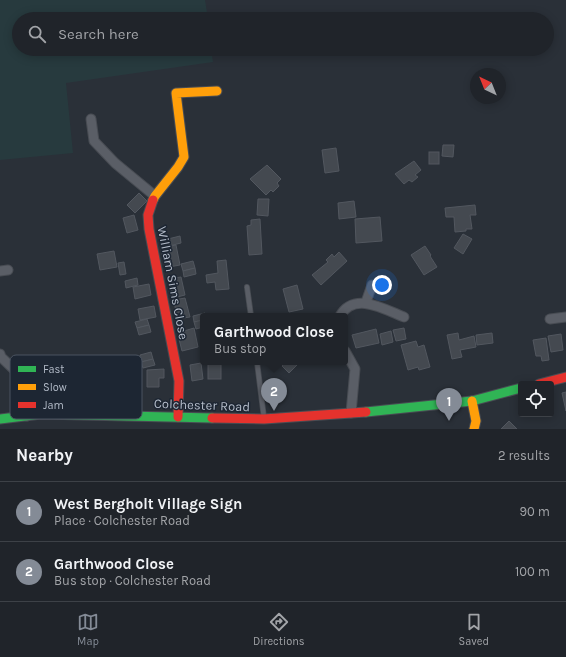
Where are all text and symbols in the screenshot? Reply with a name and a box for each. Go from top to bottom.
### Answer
search box [12,12,554,56]
icon: search [26,23,48,45]
text: Search here [58,25,139,43]
north arrow [470,68,506,104]
street label: William Sims Close [155,225,191,341]
your location [372,275,392,295]
popup [200,313,348,365]
text: Garthwood Close [214,323,334,341]
text: Bus stop [214,341,266,356]
legend [10,355,142,419]
text: Fast [43,363,64,376]
pin: 2 [261,378,287,411]
text: Slow [43,381,67,394]
map controls [518,381,554,417]
button: locate [518,381,554,417]
pin: 1 [436,388,462,421]
street label: Colchester Road [154,396,250,414]
text: Jam [43,399,64,412]
text: Nearby [16,445,73,465]
text: 2 results [498,448,550,463]
text: West Bergholt Village Sign [54,495,242,513]
text: 1 [27,504,31,519]
text: 90 m [519,504,550,519]
text: Place · Colchester Road [54,513,190,528]
text: Garthwood Close [54,555,174,573]
text: 2 [25,564,33,579]
text: 100 m [515,564,550,579]
text: Bus stop · Colchester Road [54,573,211,588]
tab: Map [77,611,99,648]
tab: Directions [253,611,305,648]
tab: Saved [459,611,489,648]

